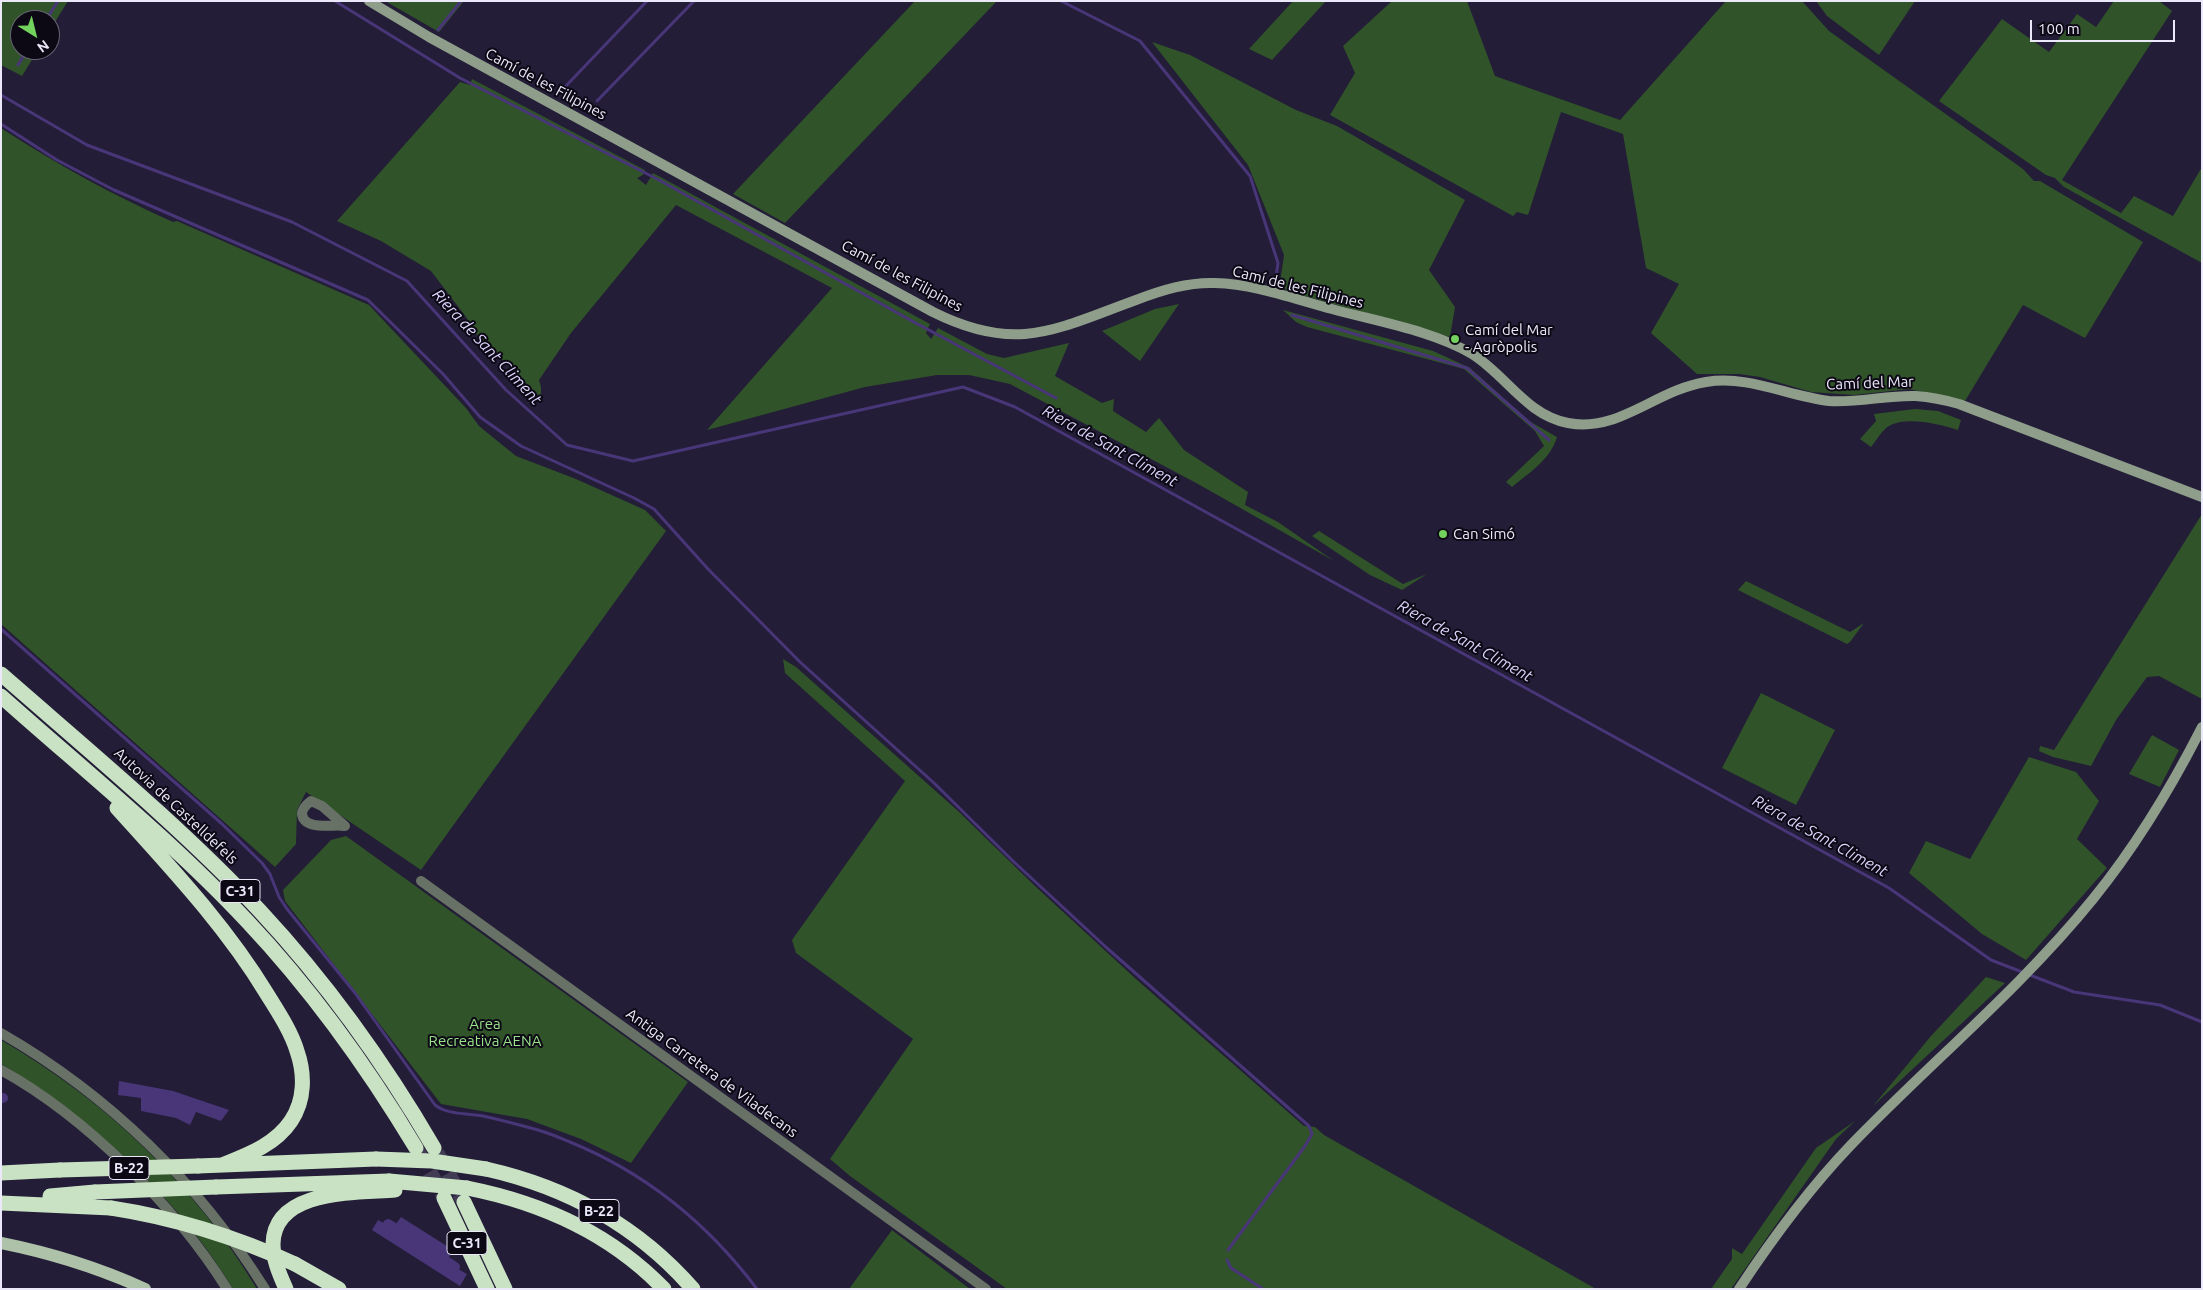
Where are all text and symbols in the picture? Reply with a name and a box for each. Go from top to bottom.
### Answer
north arrow [10,10,60,60]
scale bar [2033,10,2178,42]
text: 100 m [2038,20,2080,37]
text: N [34,37,52,56]
street label: Camí de les Filipines [482,44,610,124]
street label: Camí de les Filipines [838,236,966,316]
street label: Camí de les Filipines [1231,262,1365,312]
water label: Riera de Sant Climent [428,285,546,409]
place label: Camí del Mar - Agròpolis [1465,321,1553,356]
marker: Camí del Mar - Agròpolis [1449,333,1461,345]
street label: Camí del Mar [1826,372,1914,394]
water label: Riera de Sant Climent [1039,401,1181,491]
place label: Can Simó [1453,525,1515,543]
marker: Can Simó [1437,528,1449,540]
water label: Riera de Sant Climent [1394,596,1536,686]
street label: Autovia de Castelldefels [110,744,242,868]
water label: Riera de Sant Climent [1749,791,1891,881]
road number: C-31 [220,879,260,902]
street label: Antiga Carretera de Viladecans [623,1005,801,1141]
park label: Area Recreativa AENA [429,1015,541,1050]
road number: B-22 [109,1156,149,1180]
road number: B-22 [579,1200,619,1222]
road number: C-31 [447,1232,487,1254]

